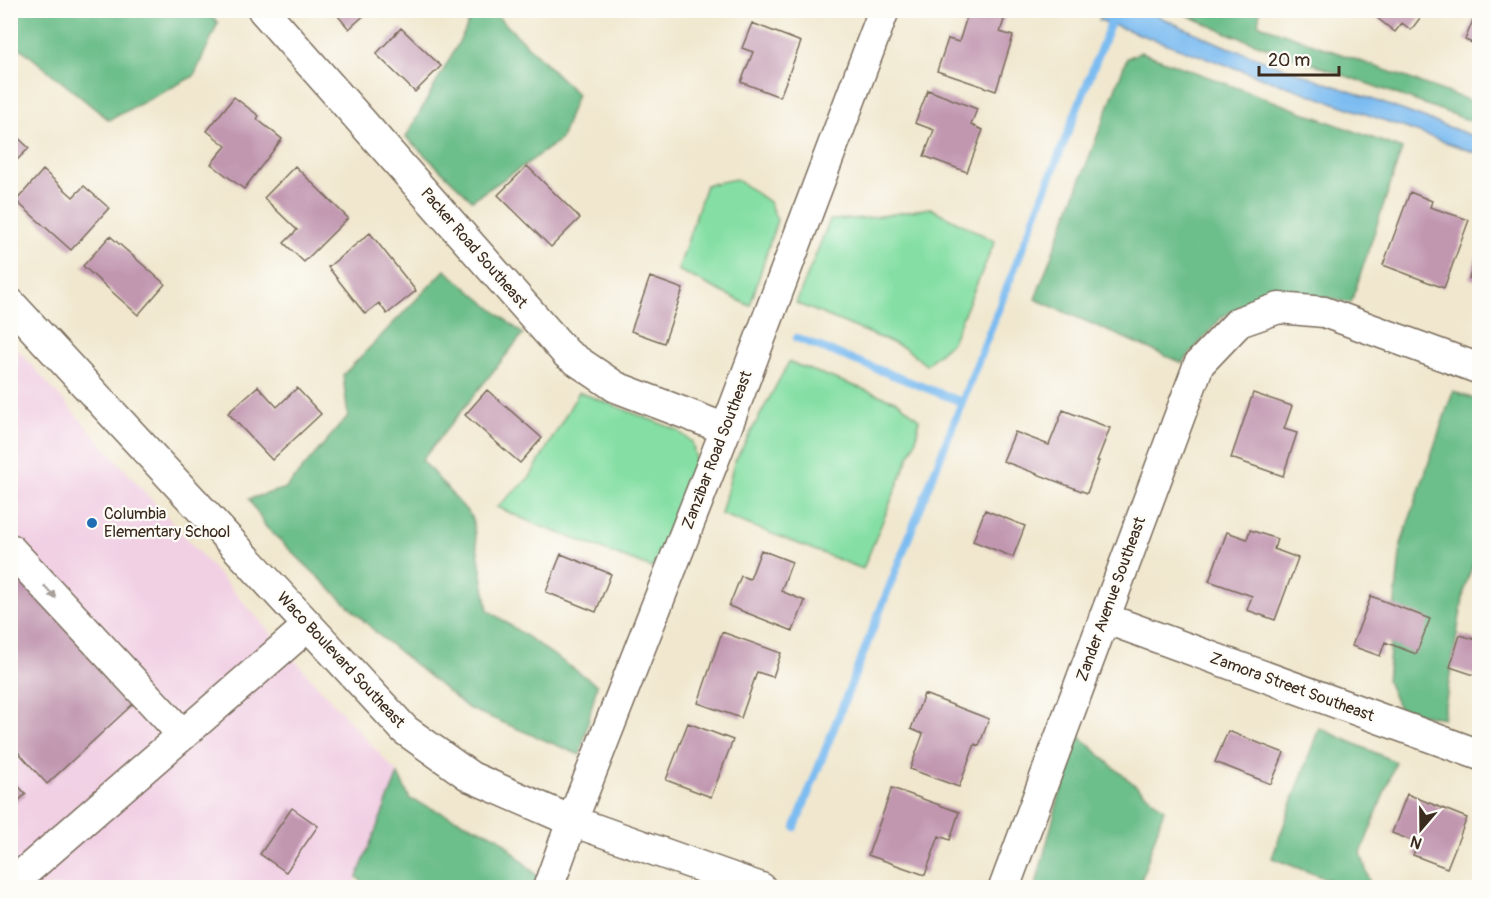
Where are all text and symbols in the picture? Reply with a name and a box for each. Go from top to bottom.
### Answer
scale bar [1259,39,1338,77]
text: 20 m [1268,49,1310,72]
street label: Packer Road Southeast [416,184,532,313]
street label: Zanzibar Road Southeast [678,367,757,532]
place label: Columbia Elementary School [104,504,230,542]
street label: Zander Avenue Southeast [1072,514,1150,684]
marker: Columbia Elementary School [85,516,99,530]
one-way arrow [43,584,56,599]
street label: Waco Boulevard Southeast [273,588,410,733]
street label: Zamora Street Southeast [1207,648,1377,726]
north arrow [1391,799,1451,859]
text: N [1408,831,1425,853]

